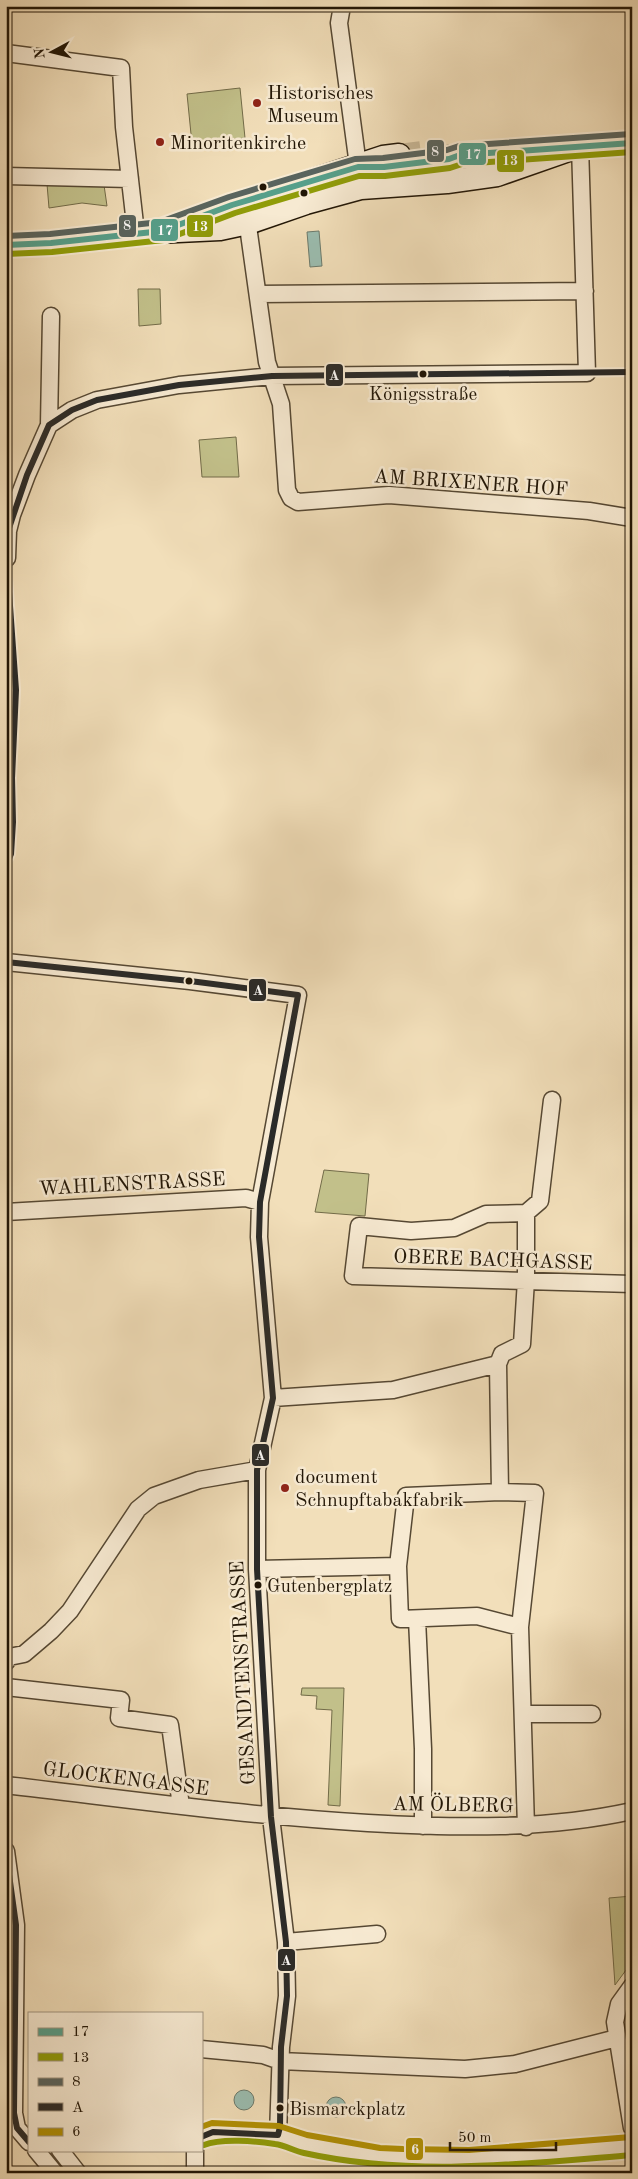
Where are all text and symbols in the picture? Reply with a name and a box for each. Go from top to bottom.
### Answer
north arrow [28,28,78,78]
text: N [32,47,48,60]
place label: Historisches Museum [267,84,374,127]
marker: Historisches Museum [251,97,263,109]
place label: Minoritenkirche [170,134,306,154]
marker: Minoritenkirche [154,136,166,148]
line badge: 8 [426,139,445,163]
line badge: 17 [458,142,487,166]
text: 8 [431,145,439,159]
text: 17 [465,148,481,162]
line badge: 13 [496,149,525,173]
text: 13 [502,154,518,168]
unlabelled marker [258,182,268,192]
unlabelled marker [299,188,309,198]
line badge: 8 [118,214,137,238]
line badge: 13 [186,214,214,238]
line badge: 17 [150,218,179,242]
text: 8 [123,219,131,233]
text: 13 [192,220,208,234]
text: 17 [157,224,173,238]
line badge: A [325,363,344,387]
text: A [329,369,340,383]
marker: Königsstraße [418,369,428,379]
place label: Königsstraße [369,386,477,405]
street label: AM BRIXENER HOF [373,467,569,501]
unlabelled marker [184,976,194,986]
line badge: A [248,978,267,1002]
text: A [253,984,264,998]
street label: WAHLENSTRASSE [38,1170,226,1200]
street label: OBERE BACHGASSE [393,1248,593,1274]
line badge: A [251,1443,270,1467]
text: A [255,1449,266,1463]
place label: document Schnupftabakfabrik [295,1468,464,1511]
marker: document Schnupftabakfabrik [279,1482,291,1494]
street label: GESANDTENSTRASSE [228,1560,260,1786]
place label: Gutenbergplatz [267,1578,392,1597]
marker: Gutenbergplatz [253,1580,263,1590]
street label: GLOCKENGASSE [42,1760,210,1800]
street label: AM ÖLBERG [392,1792,514,1817]
line badge: A [277,1948,296,1972]
text: A [281,1954,292,1968]
legend [28,2012,202,2152]
text: 17 [72,2025,89,2040]
text: 13 [72,2051,89,2066]
text: 8 [72,2075,81,2090]
text: A [72,2101,84,2116]
place label: Bismarckplatz [289,2101,405,2120]
marker: Bismarckplatz [275,2103,285,2113]
scale bar [450,2119,557,2151]
text: 6 [72,2125,81,2140]
text: 50 m [458,2131,492,2146]
line badge: 6 [405,2137,424,2161]
text: 6 [411,2143,419,2157]

